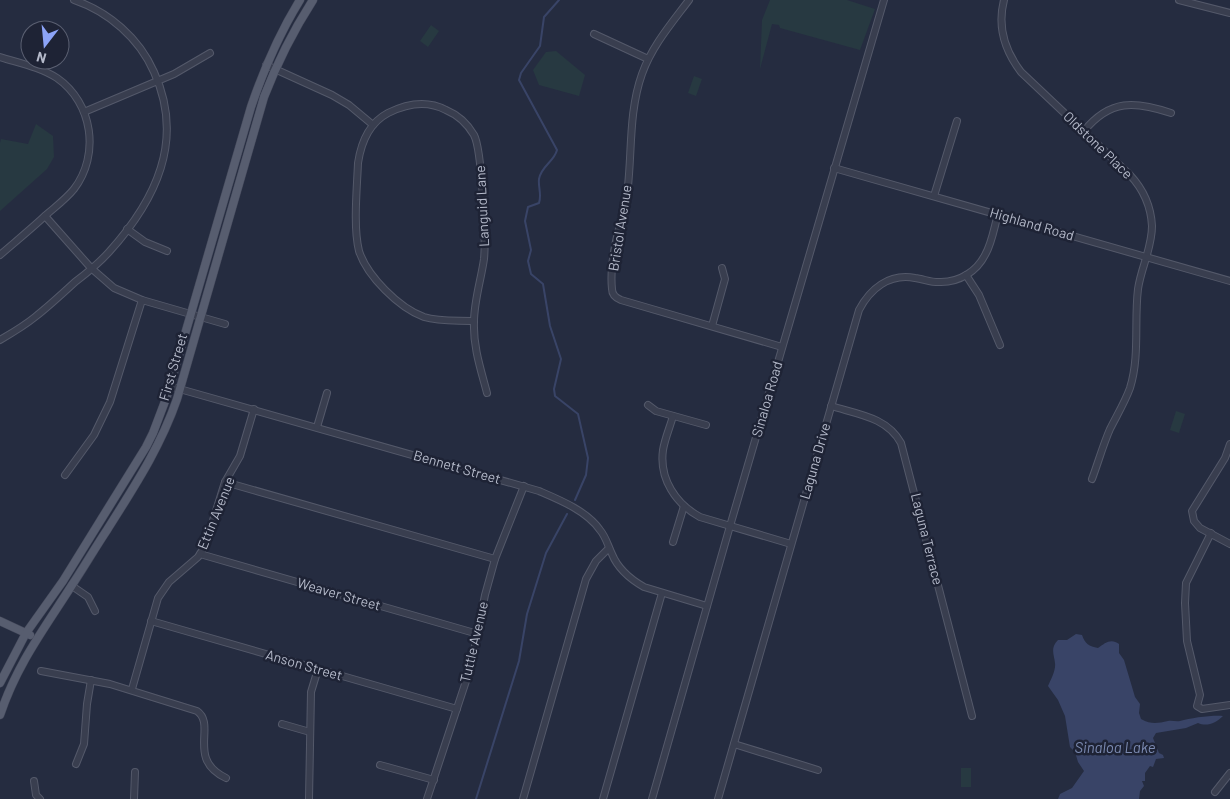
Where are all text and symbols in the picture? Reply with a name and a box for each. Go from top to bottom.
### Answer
north arrow [20,20,70,70]
text: N [34,49,48,67]
street label: Oldstone Place [1060,107,1137,182]
street label: Languid Lane [471,165,492,247]
street label: Bristol Avenue [604,184,635,272]
street label: Highland Road [988,203,1076,244]
street label: First Street [155,331,190,403]
street label: Sinaloa Road [748,359,785,439]
street label: Laguna Drive [795,421,834,501]
street label: Bennett Street [412,446,503,487]
street label: Ettin Avenue [193,474,238,552]
street label: Laguna Terrace [908,491,947,587]
street label: Weaver Street [295,573,383,614]
street label: Tuttle Avenue [456,600,491,684]
street label: Anson Street [264,645,344,684]
water label: Sinaloa Lake [1074,738,1156,756]

